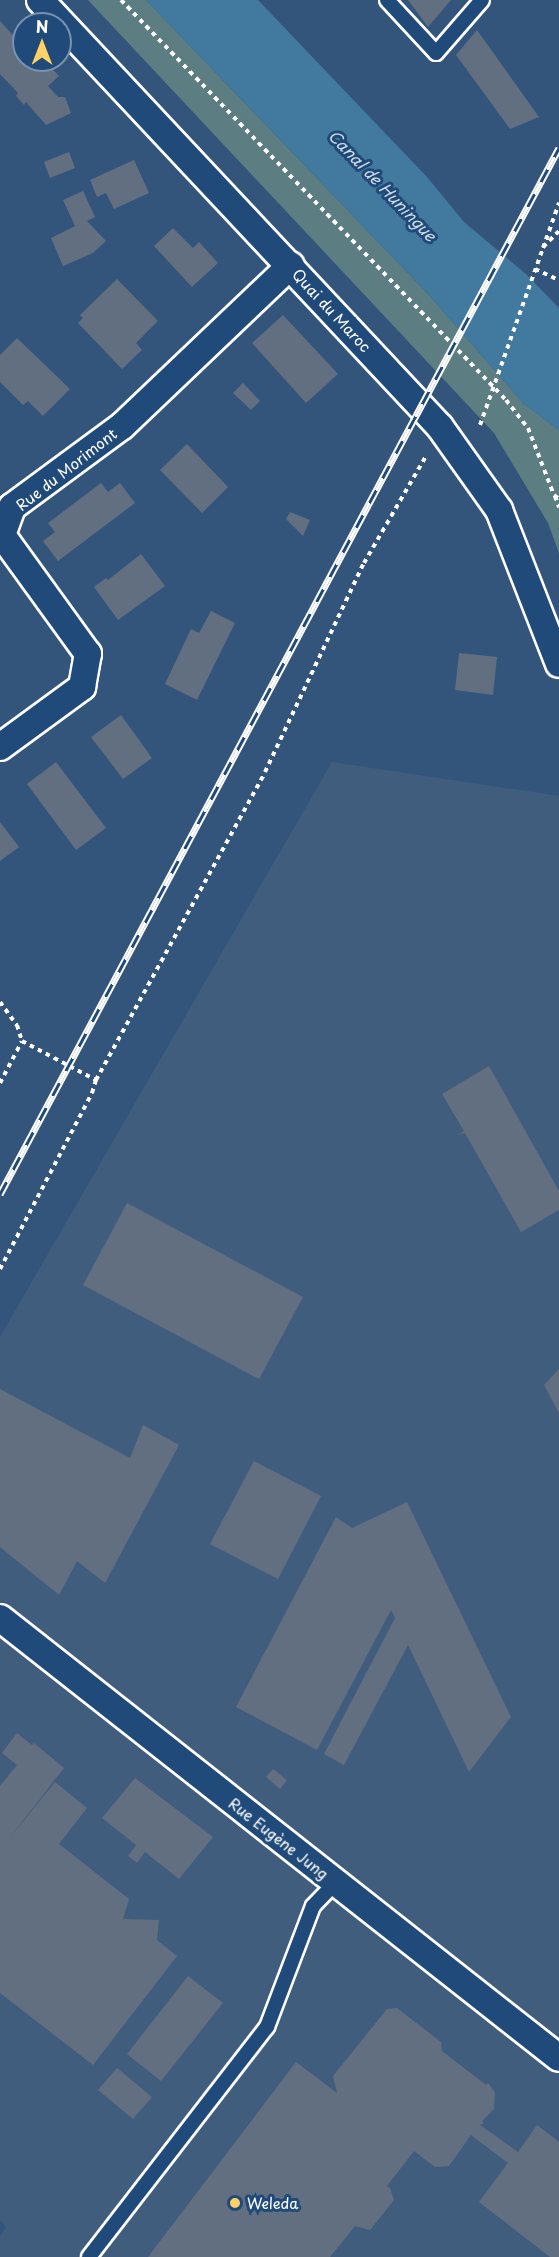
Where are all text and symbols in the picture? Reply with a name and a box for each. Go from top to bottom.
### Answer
north arrow [12,12,72,72]
text: N [36,14,48,38]
water label: Canal de Huningue [325,125,441,245]
street label: Quai du Maroc [288,264,376,356]
street label: Rue du Morimont [11,423,121,515]
street label: Rue Eugène Jung [225,1793,333,1883]
place label: Weleda [247,2194,298,2212]
marker: Weleda [228,2196,242,2210]

